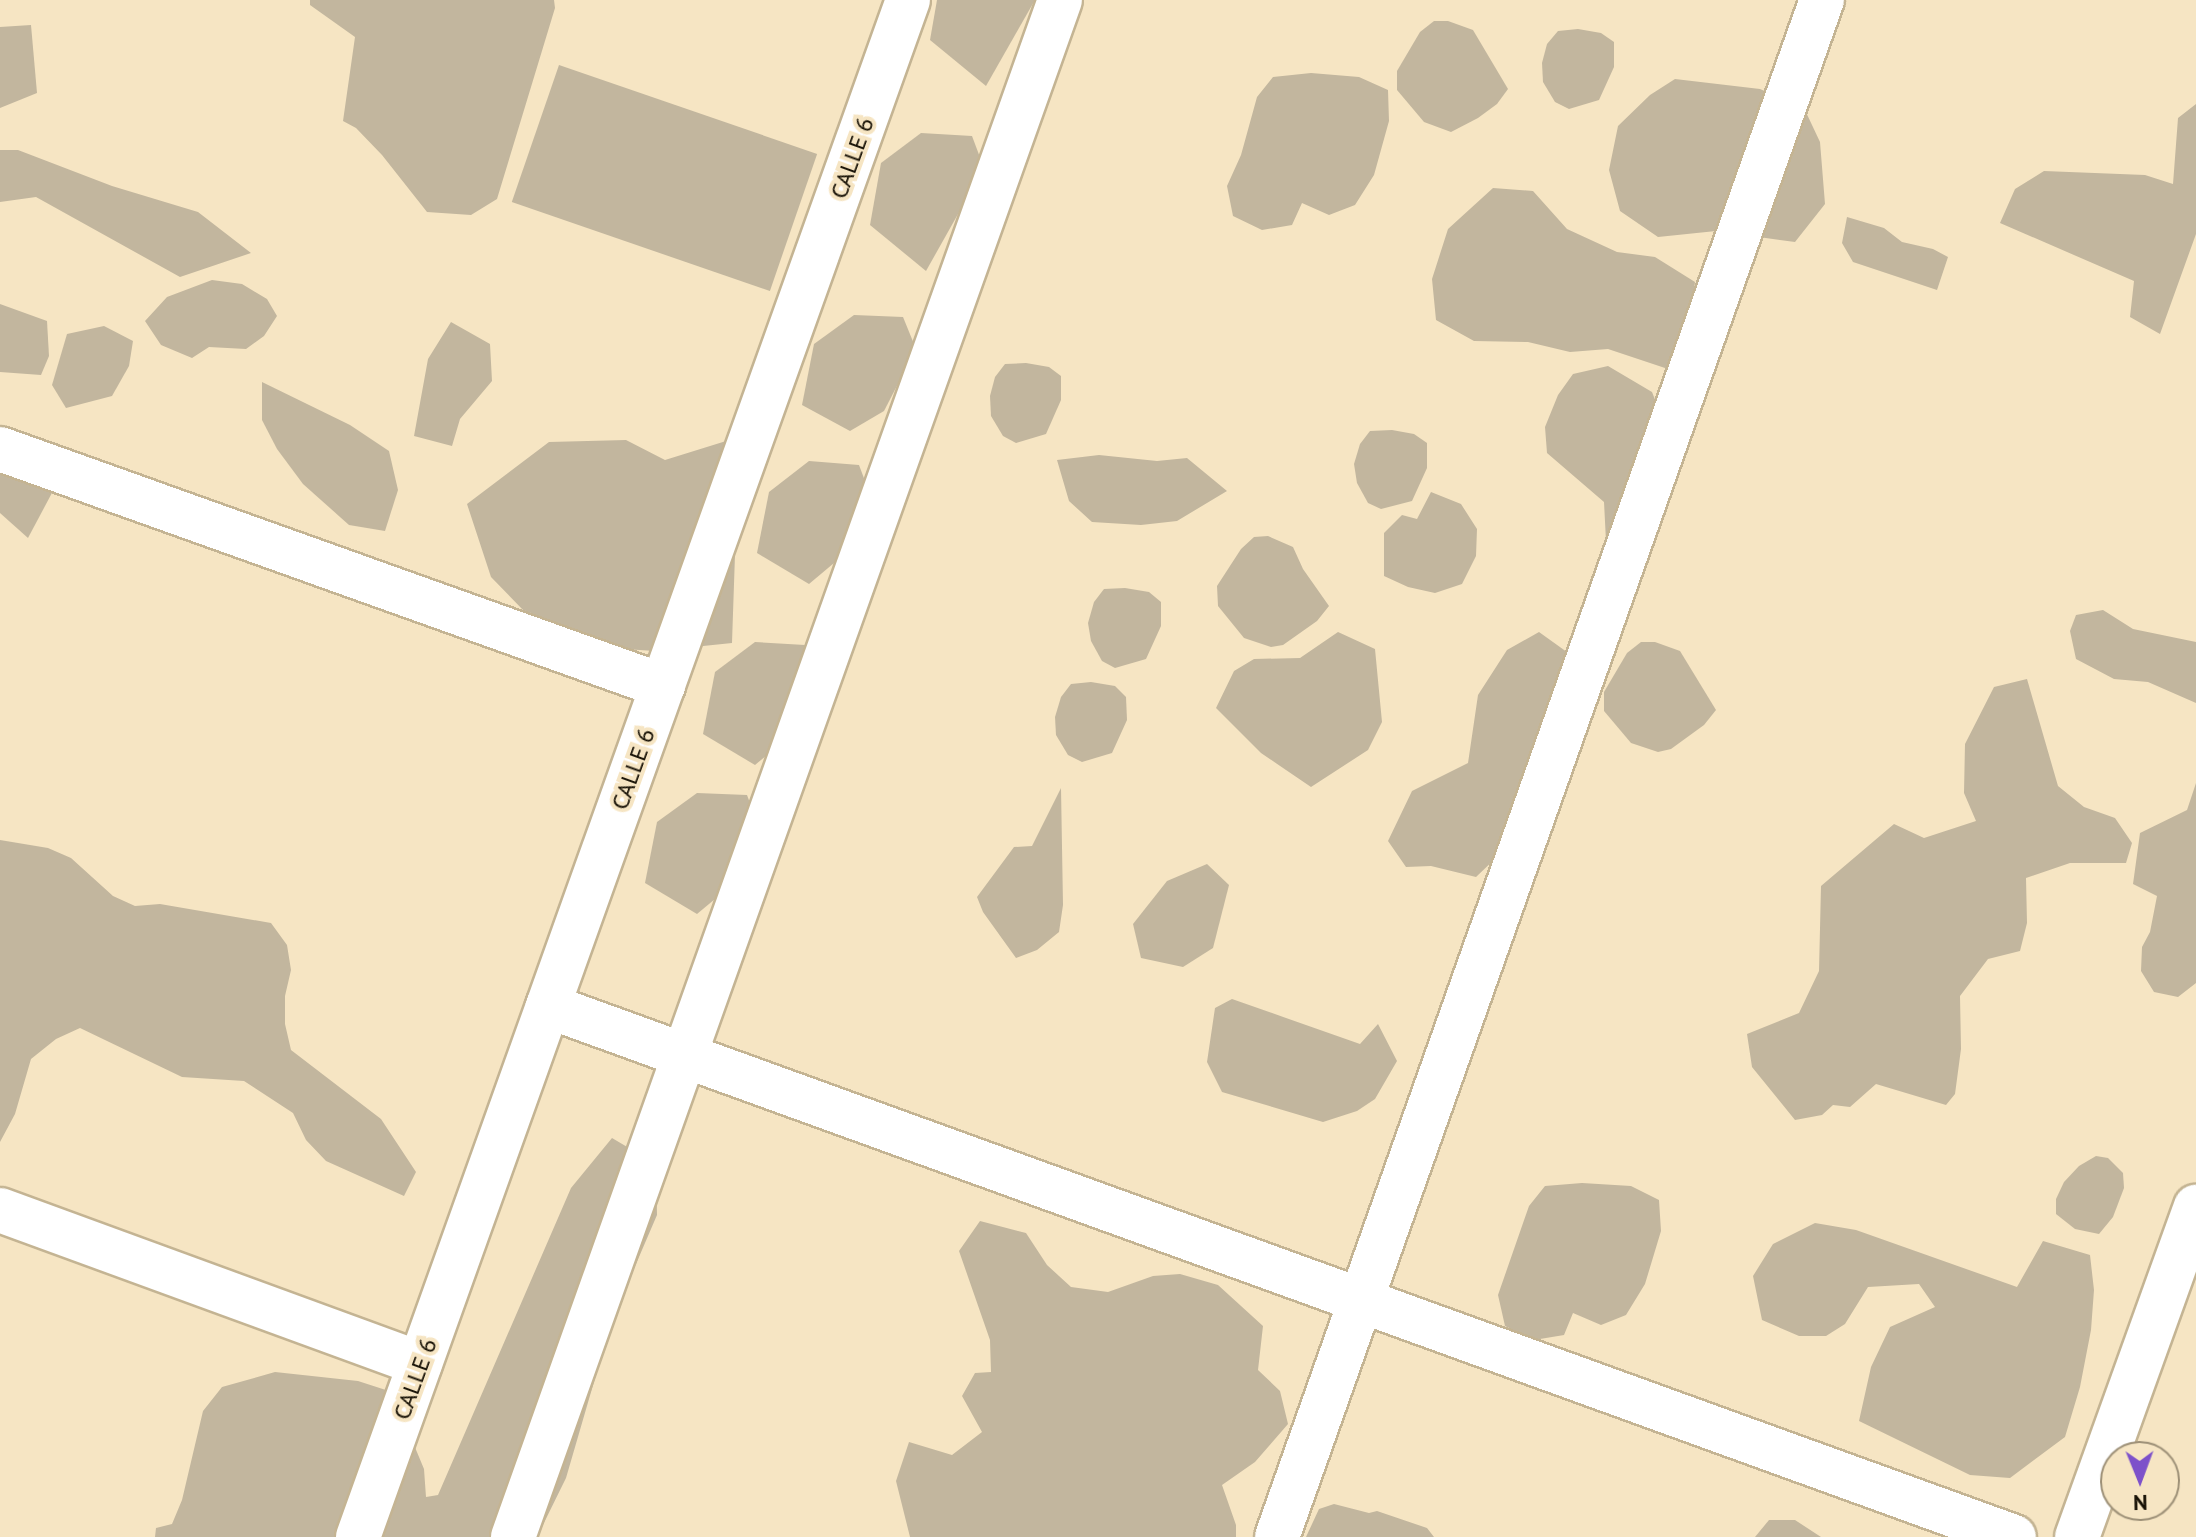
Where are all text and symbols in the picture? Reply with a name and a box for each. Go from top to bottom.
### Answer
street label: CALLE 6 [824,113,880,203]
street label: CALLE 6 [605,724,661,814]
street label: CALLE 6 [387,1334,443,1424]
north arrow [2100,1441,2180,1521]
text: N [2133,1489,2148,1517]

